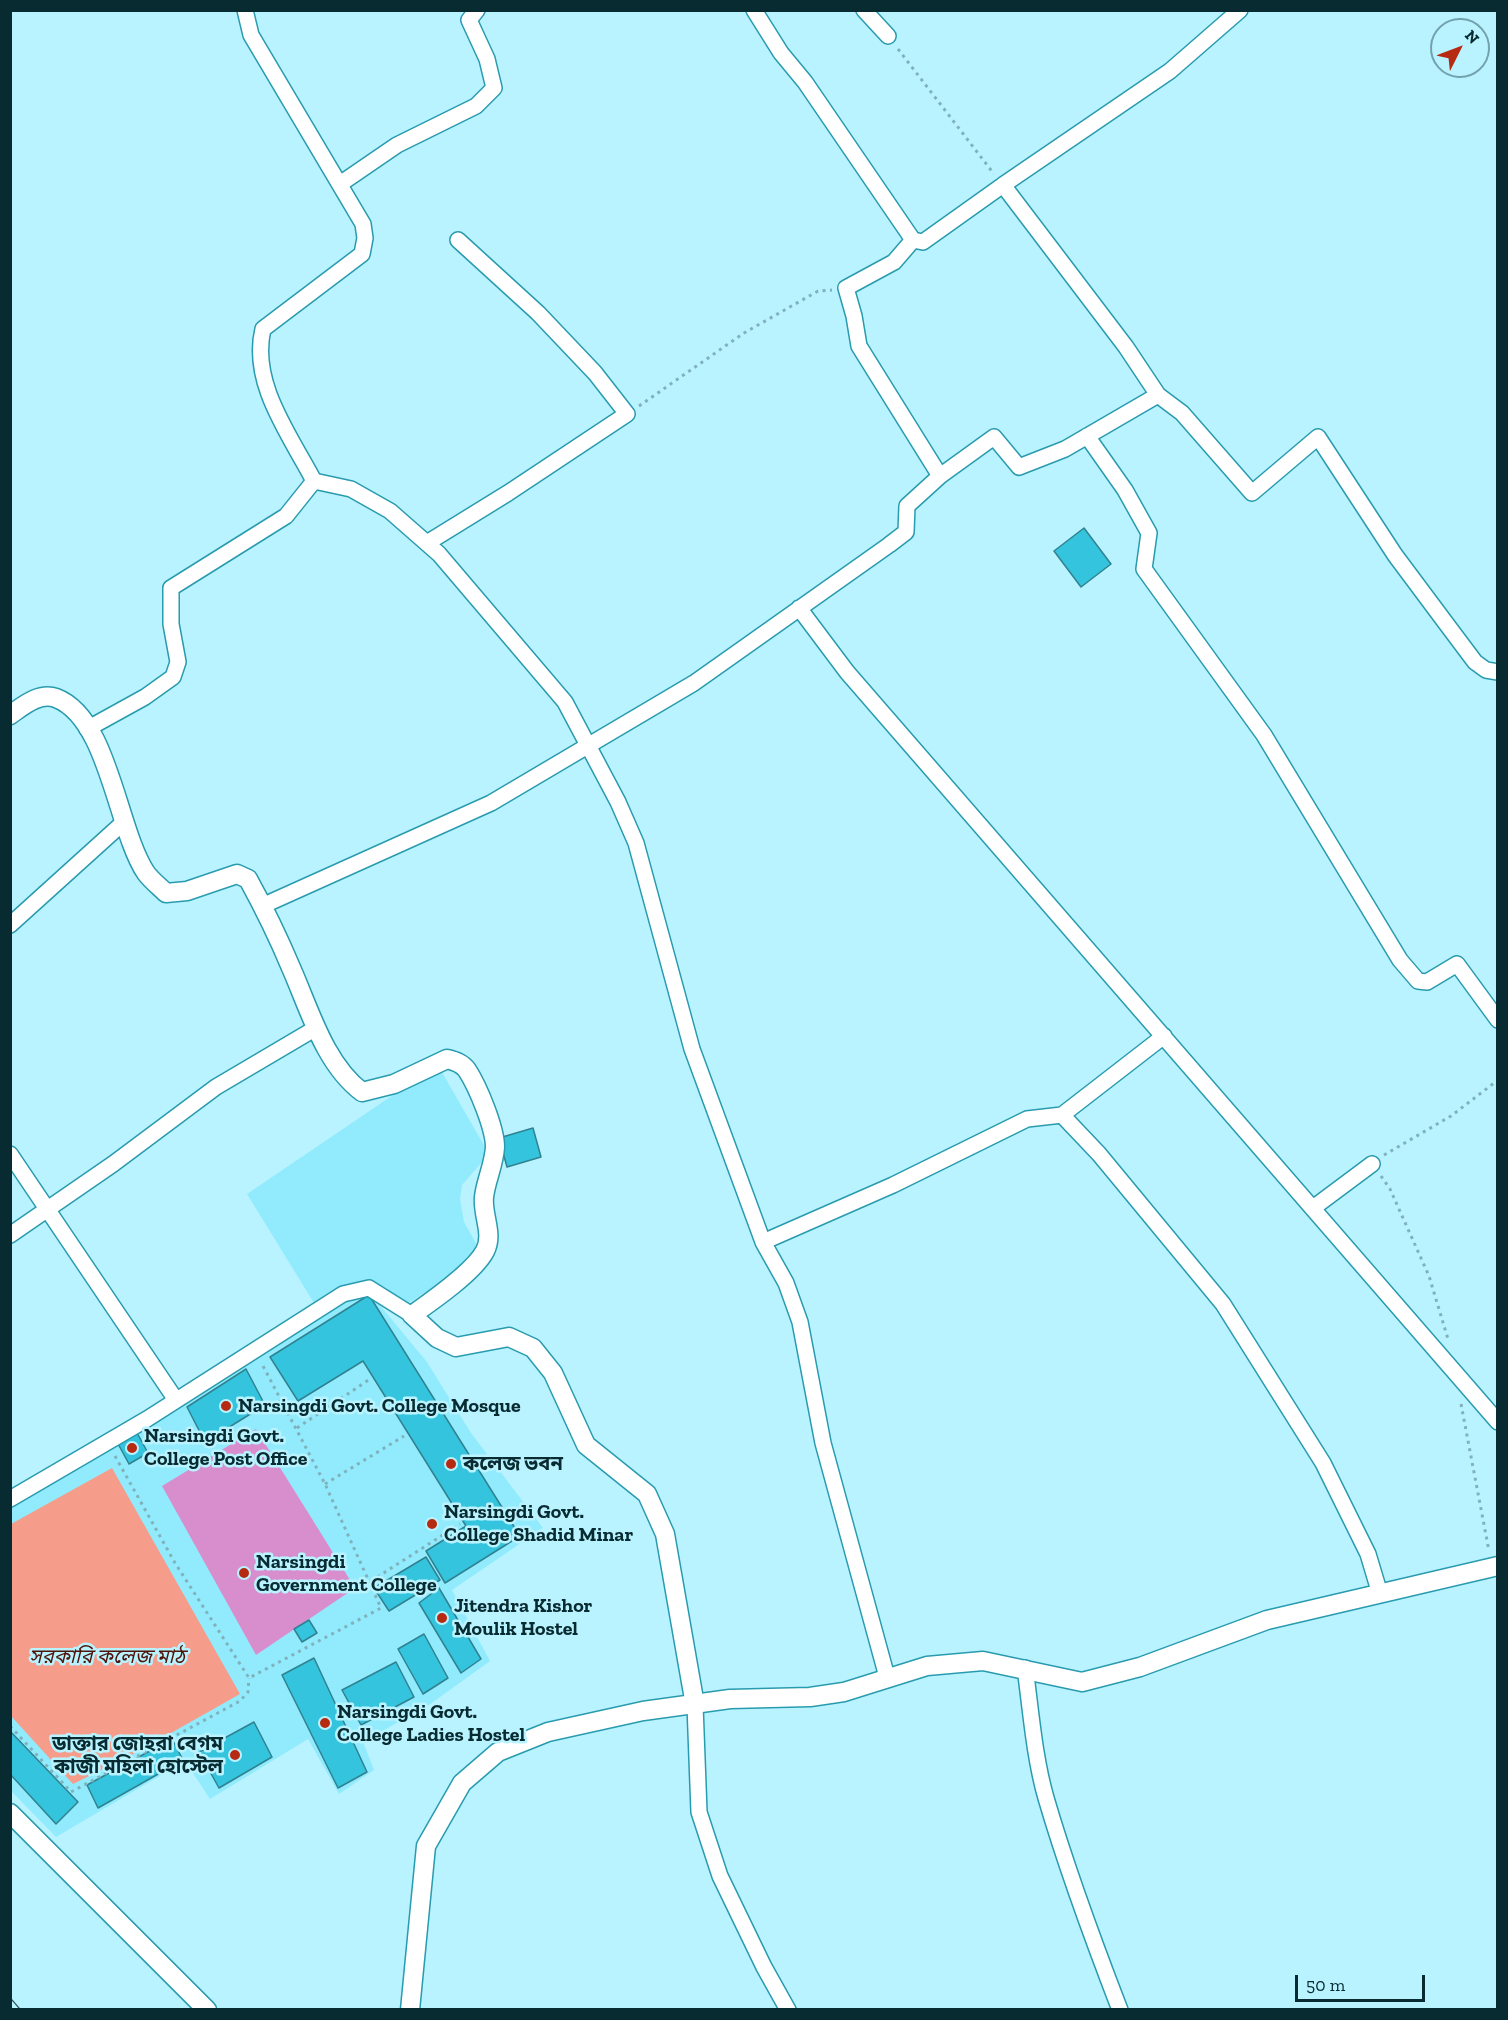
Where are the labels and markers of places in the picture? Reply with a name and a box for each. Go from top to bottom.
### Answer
place label: Narsingdi Govt. College Mosque [238,1394,521,1418]
marker: Narsingdi Govt. College Mosque [219,1399,233,1413]
place label: Narsingdi Govt. College Post Office [144,1424,307,1471]
marker: Narsingdi Govt. College Post Office [125,1441,139,1455]
place label: কলেজ ভবন [463,1452,563,1476]
marker: কলেজ ভবন [444,1457,458,1471]
place label: Narsingdi Govt. College Shadid Minar [444,1500,633,1547]
marker: Narsingdi Govt. College Shadid Minar [425,1517,439,1531]
place label: Narsingdi Government College [256,1550,437,1597]
marker: Narsingdi Government College [237,1566,251,1580]
place label: Jitendra Kishor Moulik Hostel [454,1594,592,1641]
marker: Jitendra Kishor Moulik Hostel [435,1611,449,1625]
place label: Narsingdi Govt. College Ladies Hostel [337,1700,525,1747]
marker: Narsingdi Govt. College Ladies Hostel [318,1716,332,1730]
place label: ডাক্তার জোহরা বেগম কাজী মহিলা হোস্টেল [52,1732,223,1779]
marker: ডাক্তার জোহরা বেগম কাজী মহিলা হোস্টেল [228,1748,242,1762]

